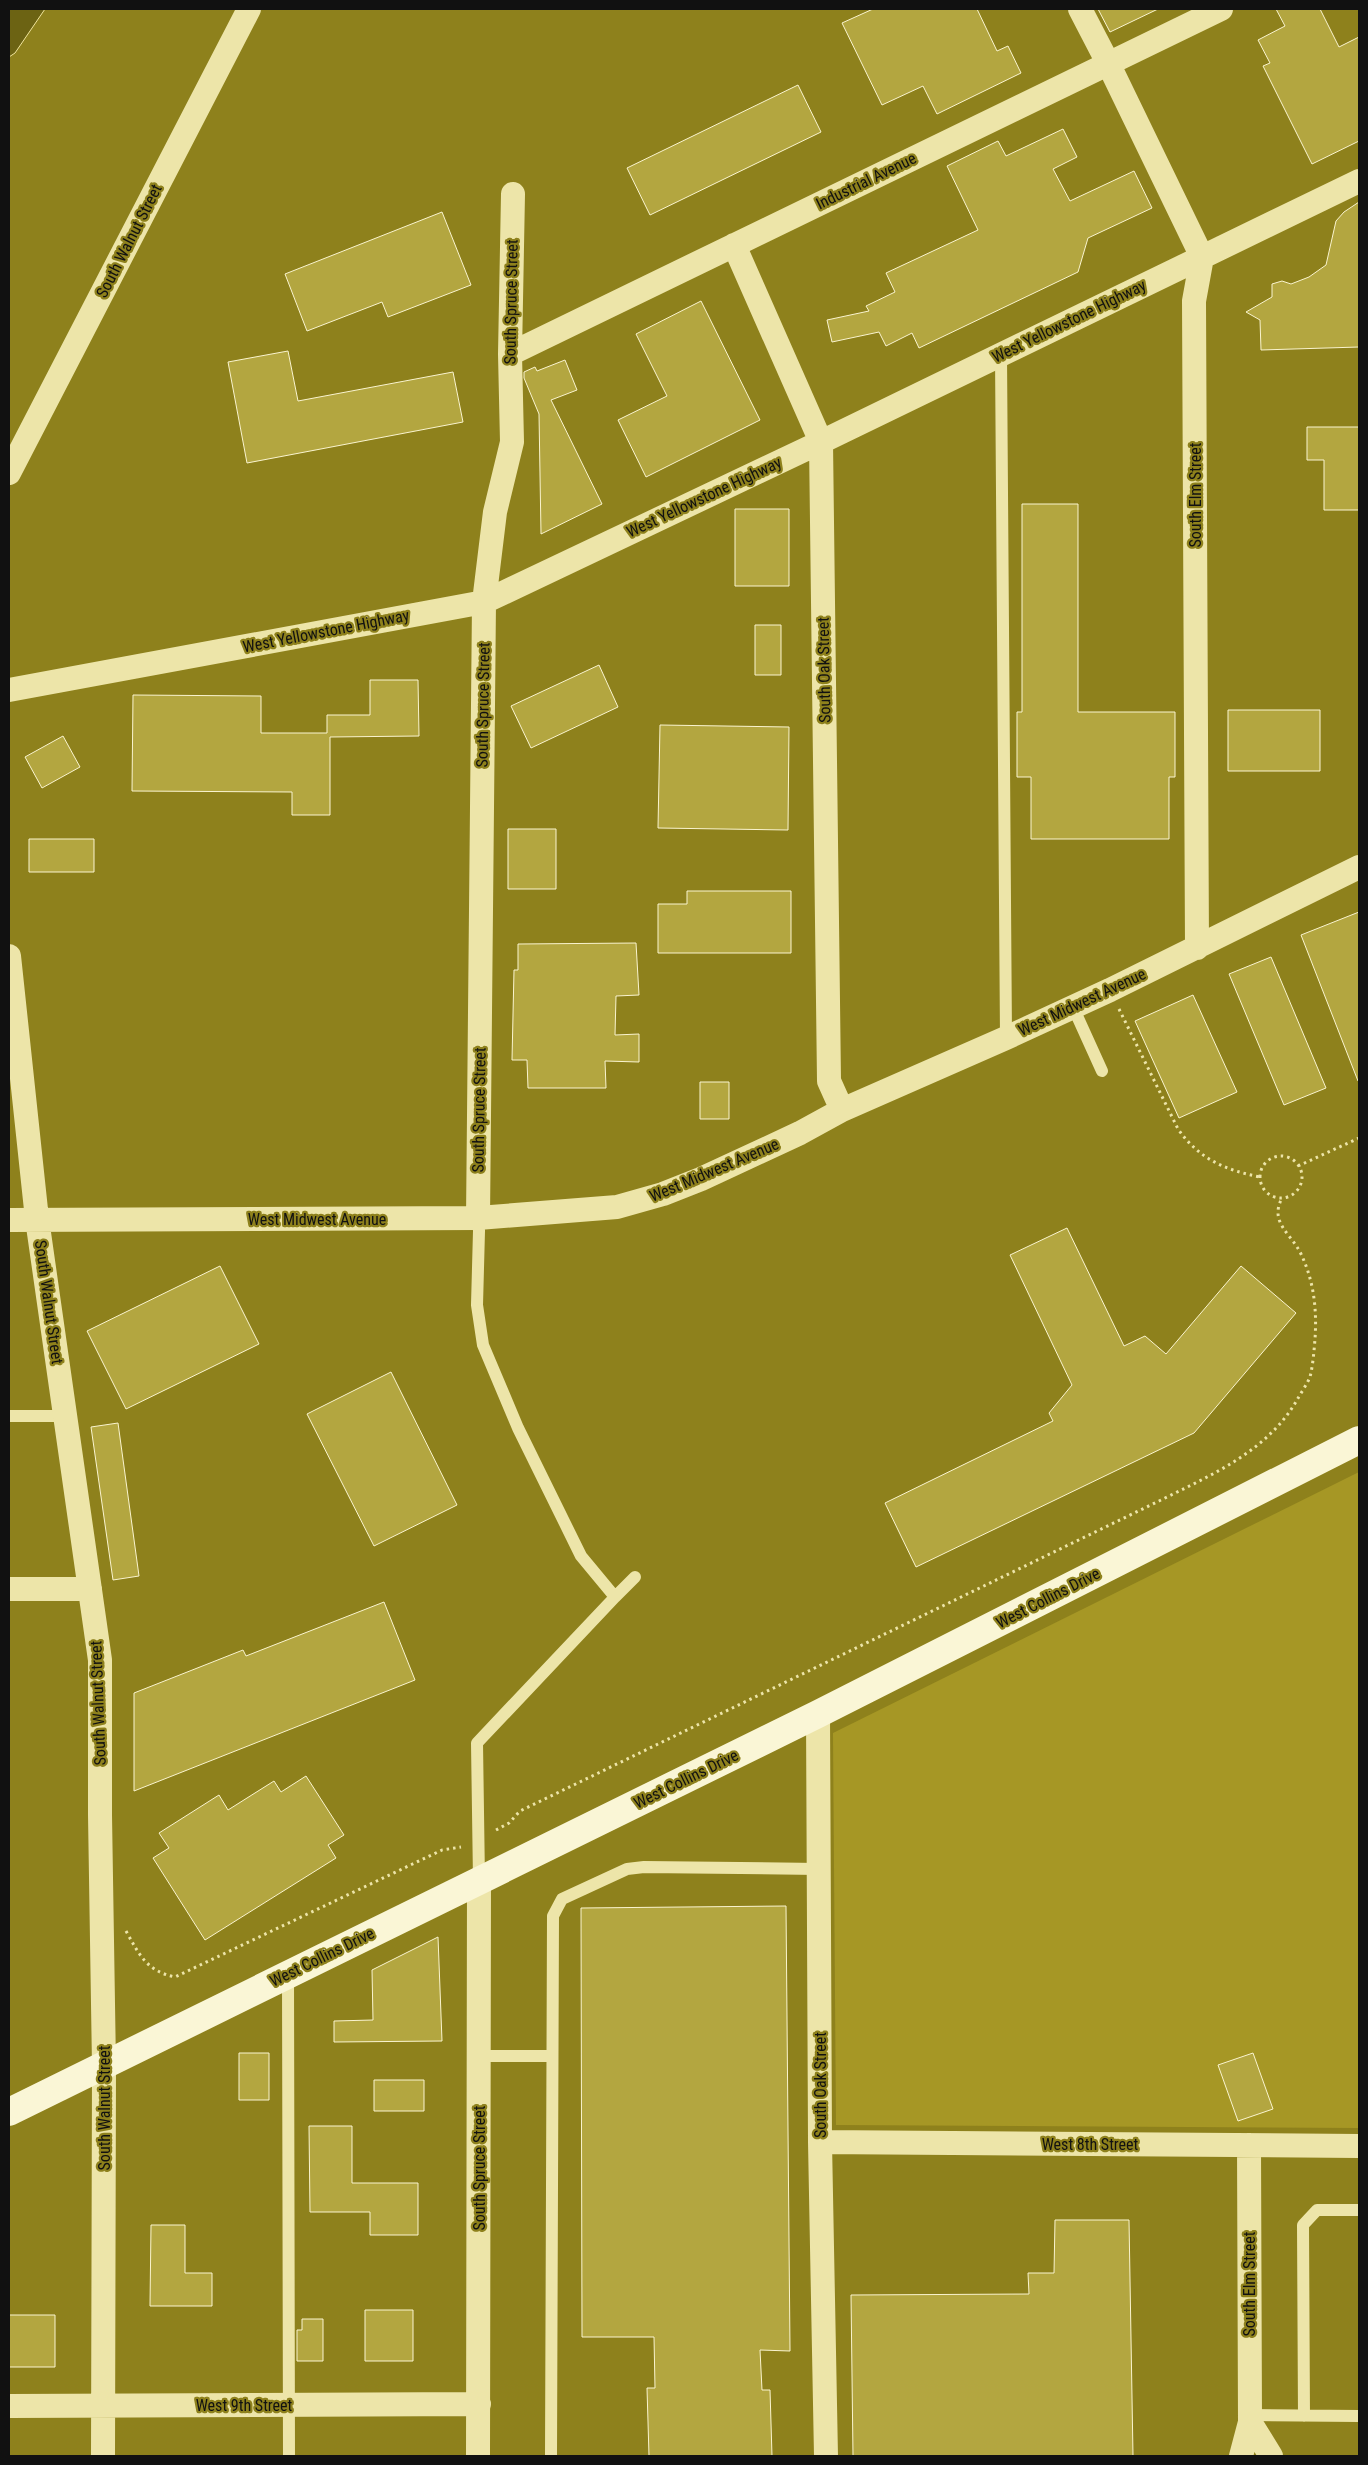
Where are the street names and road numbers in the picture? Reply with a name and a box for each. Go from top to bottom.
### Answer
street label: Industrial Avenue [813,149,919,213]
street label: South Walnut Street [92,181,166,301]
street label: South Spruce Street [500,239,522,365]
street label: West Yellowstone Highway [989,275,1149,367]
street label: South Elm Street [1186,442,1205,548]
street label: West Yellowstone Highway [623,453,785,541]
street label: West Yellowstone Highway [241,605,411,656]
street label: South Oak Street [814,617,834,723]
street label: South Spruce Street [472,642,494,768]
street label: West Midwest Avenue [1015,964,1149,1040]
street label: South Spruce Street [468,1047,490,1173]
street label: West Midwest Avenue [647,1134,781,1206]
street label: West Midwest Avenue [248,1210,386,1229]
street label: South Walnut Street [31,1239,67,1365]
street label: West Collins Drive [993,1564,1103,1632]
street label: South Walnut Street [86,1640,110,1766]
street label: West Collins Drive [631,1745,741,1813]
street label: West Collins Drive [267,1923,377,1991]
street label: South Oak Street [811,2032,830,2138]
street label: South Walnut Street [95,2045,114,2170]
street label: South Spruce Street [470,2105,489,2231]
street label: West 8th Street [1042,2135,1139,2154]
street label: South Elm Street [1240,2231,1259,2337]
street label: West 9th Street [196,2396,293,2415]

